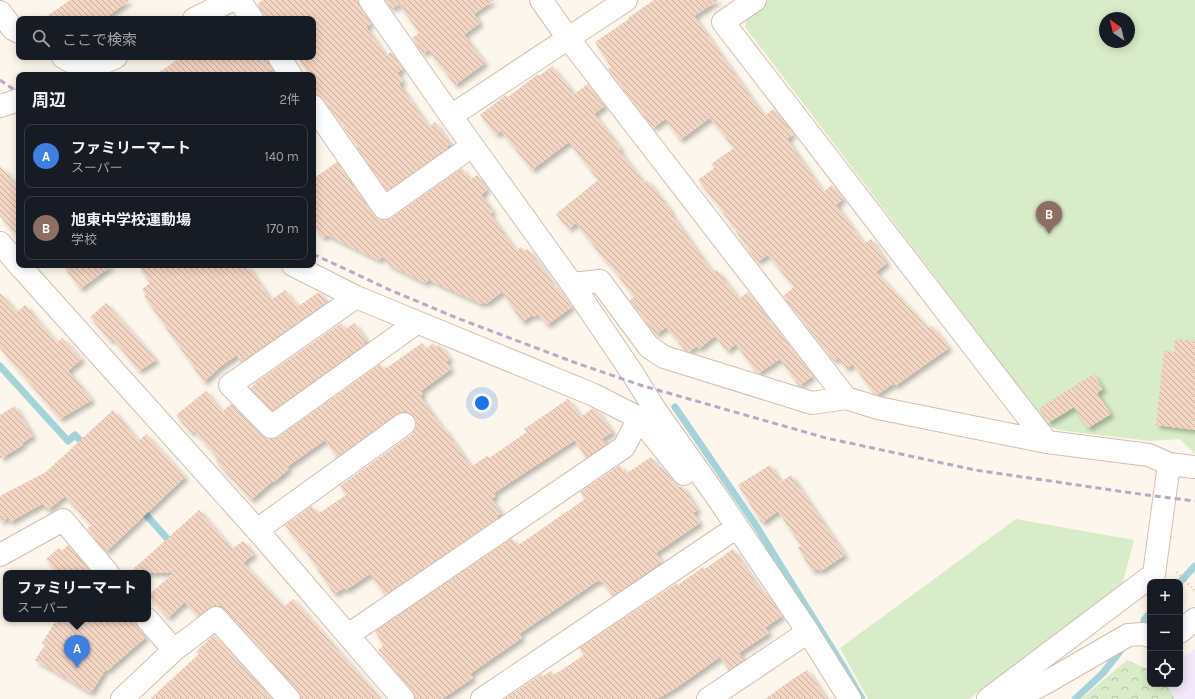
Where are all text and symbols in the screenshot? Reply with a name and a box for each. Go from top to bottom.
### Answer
north arrow [1099,12,1135,48]
search box [16,16,316,60]
icon: search [30,27,52,49]
text: ここで検索 [62,31,137,49]
text: 周辺 [32,90,66,110]
text: 2件 [279,92,300,107]
text: ファミリーマート [71,139,191,157]
text: A [42,149,50,164]
text: 140 m [264,149,299,164]
text: スーパー [71,160,123,175]
pin: B [1036,201,1062,234]
text: 旭東中学校運動場 [71,211,191,229]
text: B [42,221,50,236]
text: 170 m [266,221,299,236]
text: 学校 [71,232,97,247]
your location [472,393,492,413]
popup [3,570,151,622]
text: ファミリーマート [17,579,137,597]
map controls [1147,579,1183,687]
button: + [1147,579,1183,615]
text: スーパー [17,600,69,615]
button: − [1147,615,1183,651]
pin: A [64,635,90,668]
button: locate [1147,651,1183,687]

